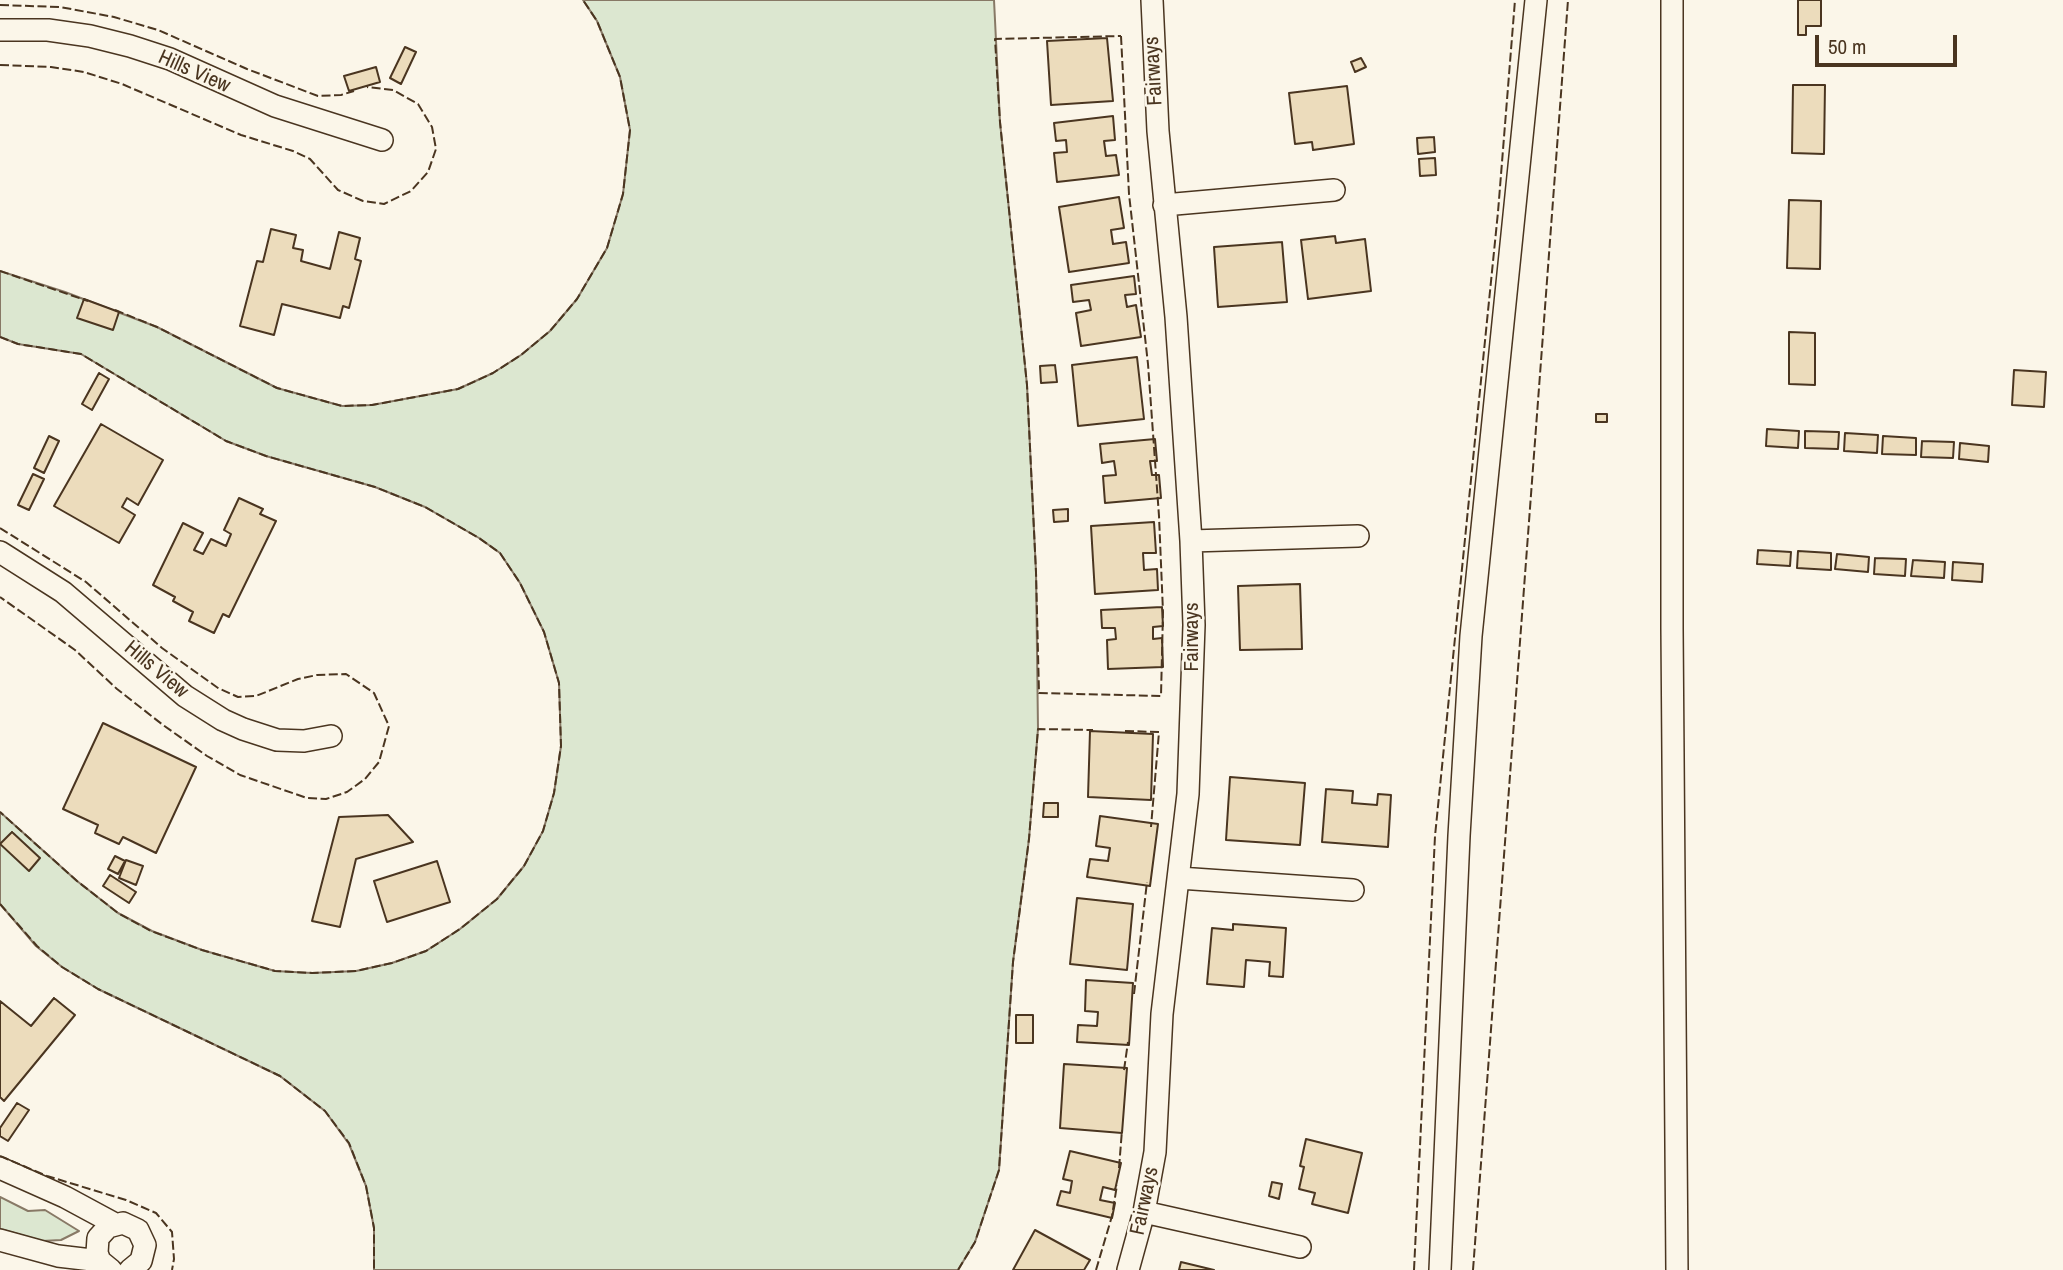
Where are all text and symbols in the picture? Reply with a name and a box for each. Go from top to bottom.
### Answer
scale bar [1818,21,1960,65]
text: 50 m [1828,32,1866,61]
street label: Fairways [1140,36,1168,106]
street label: Hills View [154,45,234,99]
street label: Fairways [1179,602,1205,672]
street label: Hills View [119,636,193,704]
street label: Fairways [1126,1165,1164,1237]

